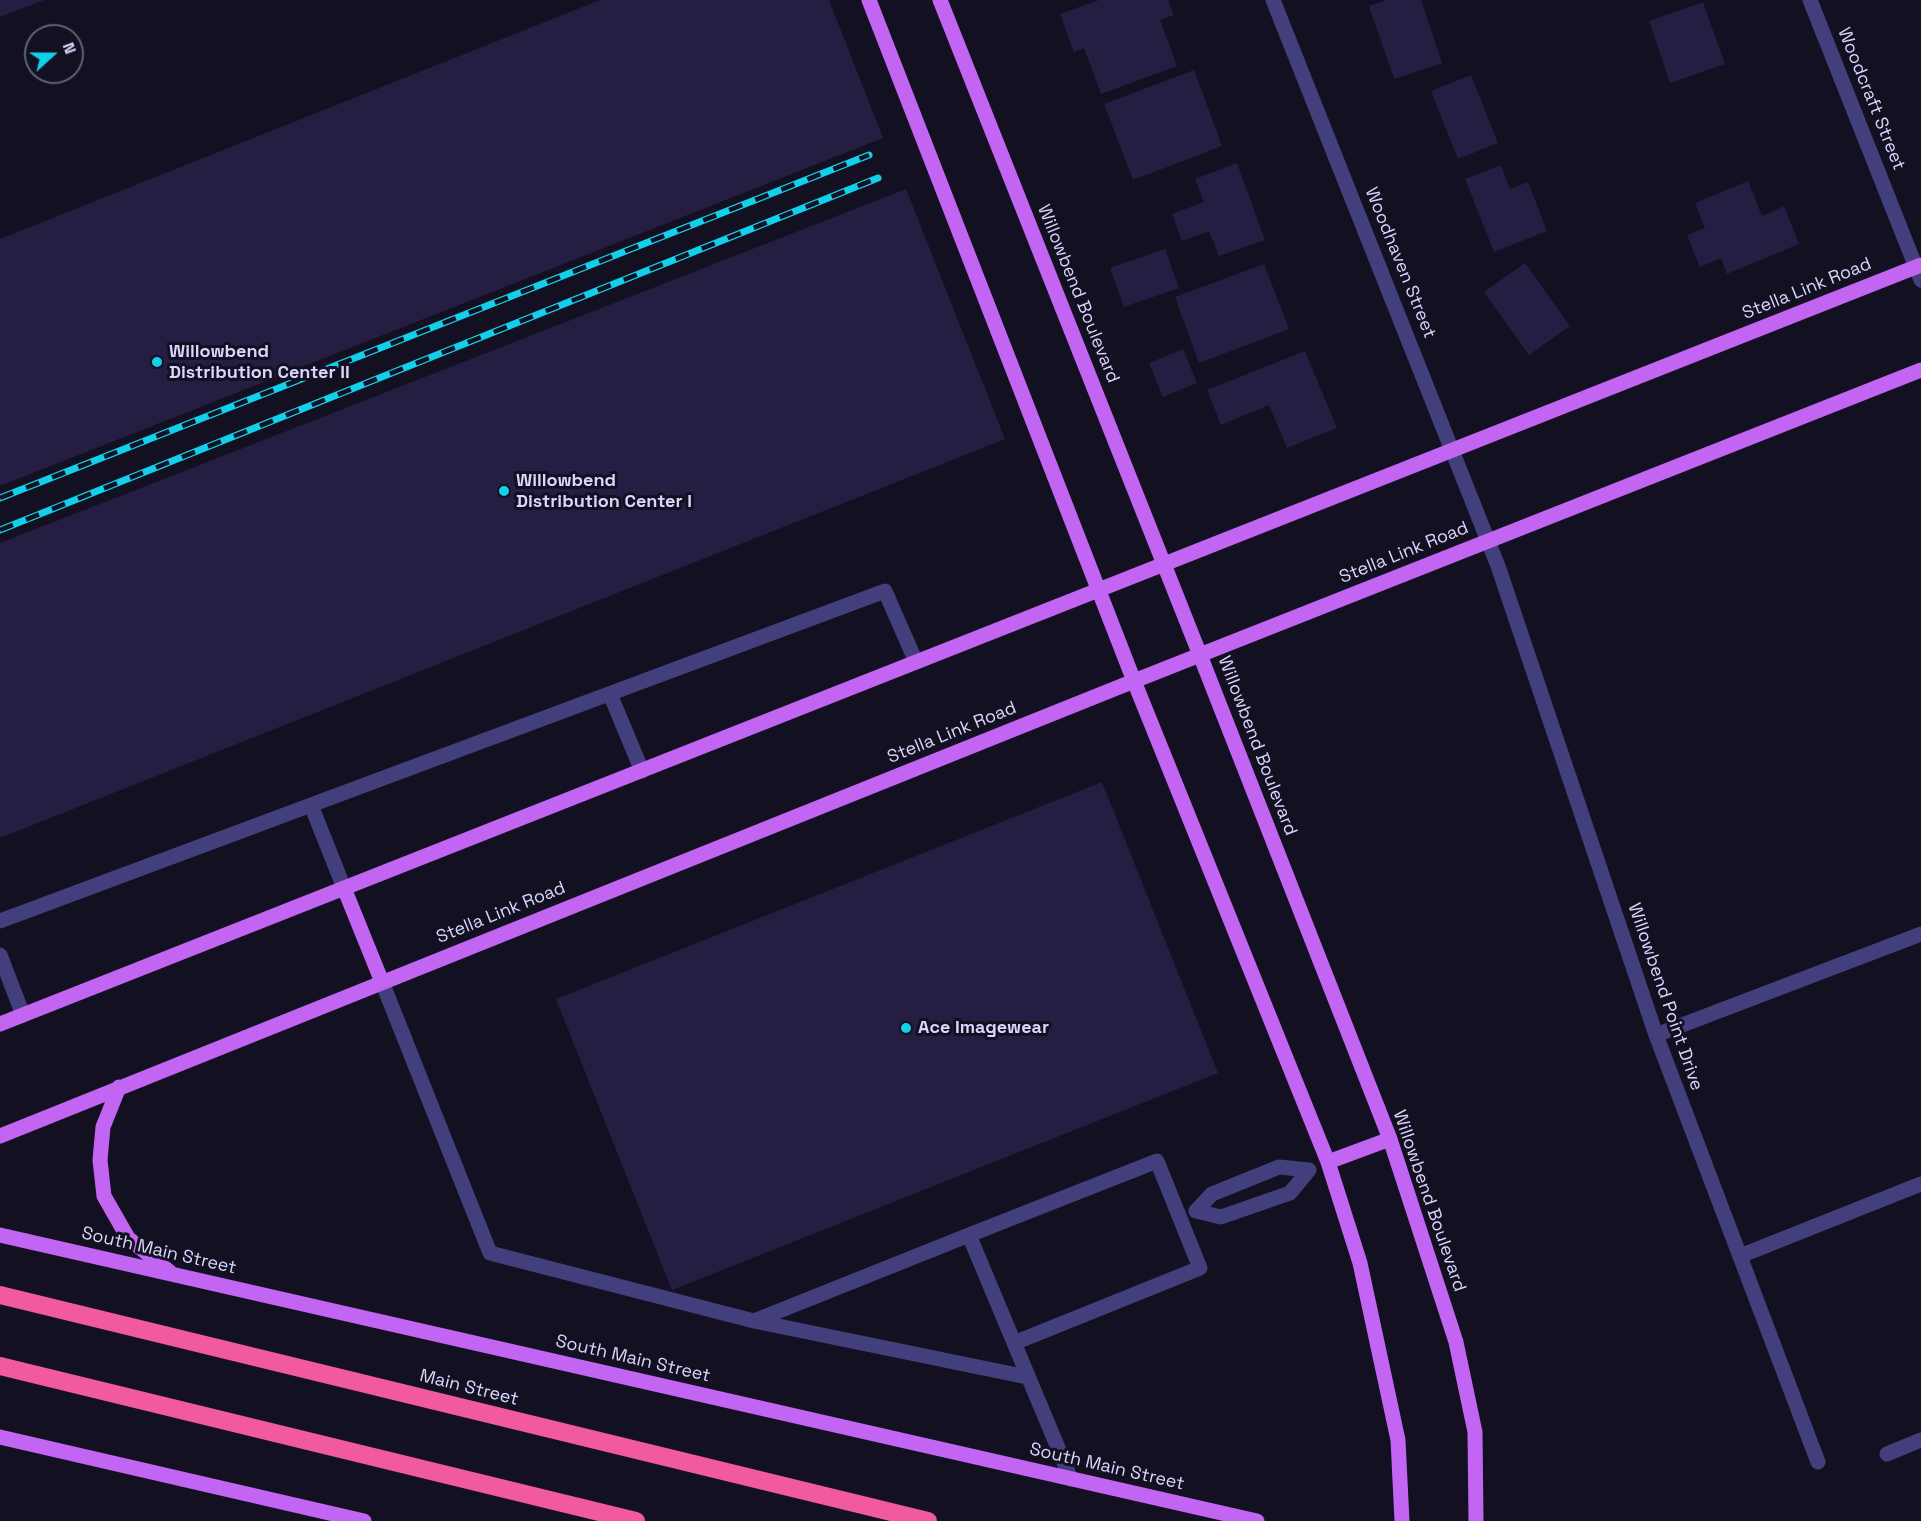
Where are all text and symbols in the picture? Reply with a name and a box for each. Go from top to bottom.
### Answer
north arrow [24,24,84,84]
street label: Woodcraft Street [1833,25,1909,173]
text: N [58,39,81,57]
street label: Woodhaven Street [1360,184,1440,342]
street label: Willowbend Boulevard [1032,202,1124,386]
street label: Stella Link Road [1739,253,1875,325]
place label: Willowbend Distribution Center II [169,341,350,384]
marker: Willowbend Distribution Center II [150,355,164,369]
place label: Willowbend Distribution Center I [516,470,692,512]
marker: Willowbend Distribution Center I [497,484,511,498]
street label: Stella Link Road [1336,517,1472,589]
street label: Willowbend Boulevard [1213,653,1301,839]
street label: Stella Link Road [884,697,1020,769]
street label: Stella Link Road [433,877,569,949]
street label: Willowbend Point Drive [1623,900,1707,1094]
place label: Ace Imagewear [918,1017,1049,1039]
marker: Ace Imagewear [899,1021,913,1035]
street label: Willowbend Boulevard [1388,1107,1470,1295]
street label: South Main Street [80,1223,238,1279]
street label: South Main Street [554,1331,712,1387]
street label: Main Street [417,1365,521,1411]
street label: South Main Street [1028,1439,1186,1495]

